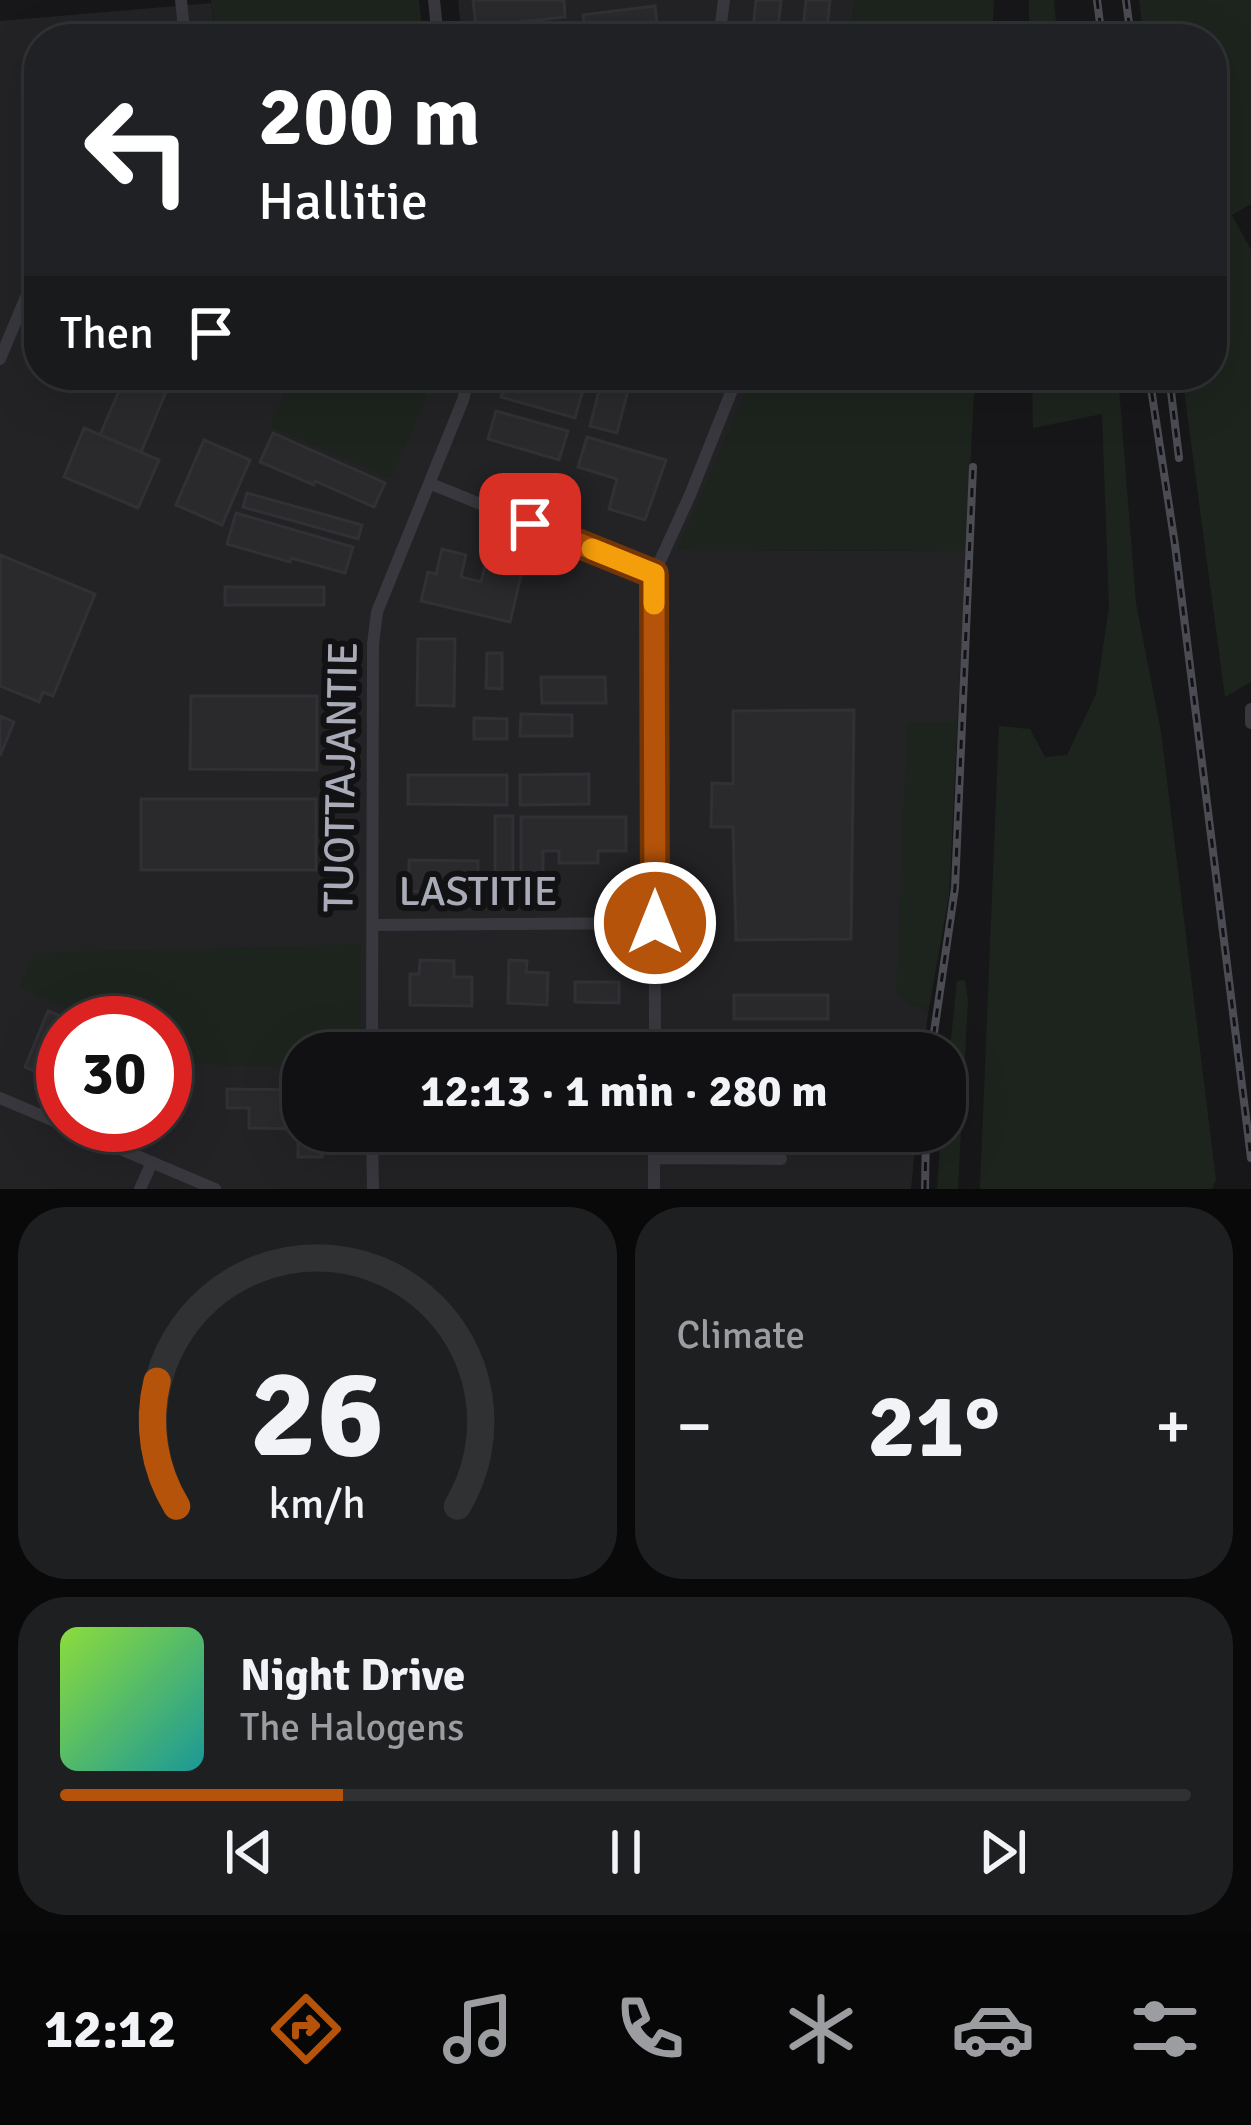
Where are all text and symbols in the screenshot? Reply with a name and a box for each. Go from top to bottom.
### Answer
text: 200 m [258,65,480,169]
icon: left [60,72,216,228]
text: Hallitie [258,168,428,235]
icon: arrive [178,300,244,366]
text: Then [60,306,154,361]
pin [479,473,581,575]
icon: arrive [497,491,563,557]
street label: TUOTTAJANTIE [313,641,369,913]
position arrow [592,860,718,986]
street label: LASTITIE [398,866,558,917]
speed limit sign: 30 [36,996,192,1152]
text: 12:13 · 1 min · 280 m [420,1064,828,1119]
text: Climate [677,1311,805,1359]
text: 26 [250,1338,385,1491]
text: 21° [867,1371,1000,1482]
text: − [677,1386,712,1467]
text: + [1155,1386,1191,1467]
text: km/h [269,1478,366,1531]
text: Night Drive [240,1648,465,1703]
text: The Halogens [240,1703,464,1751]
icon: previous [216,1819,282,1885]
icon: pause [593,1819,659,1885]
icon: next [970,1819,1036,1885]
icon: directions [264,1987,348,2071]
icon: music [436,1987,520,2071]
icon: phone [608,1987,692,2071]
icon: climate [779,1987,863,2071]
icon: car [951,1987,1035,2071]
icon: filters [1123,1987,1207,2071]
text: 12:12 [44,1996,176,2063]

